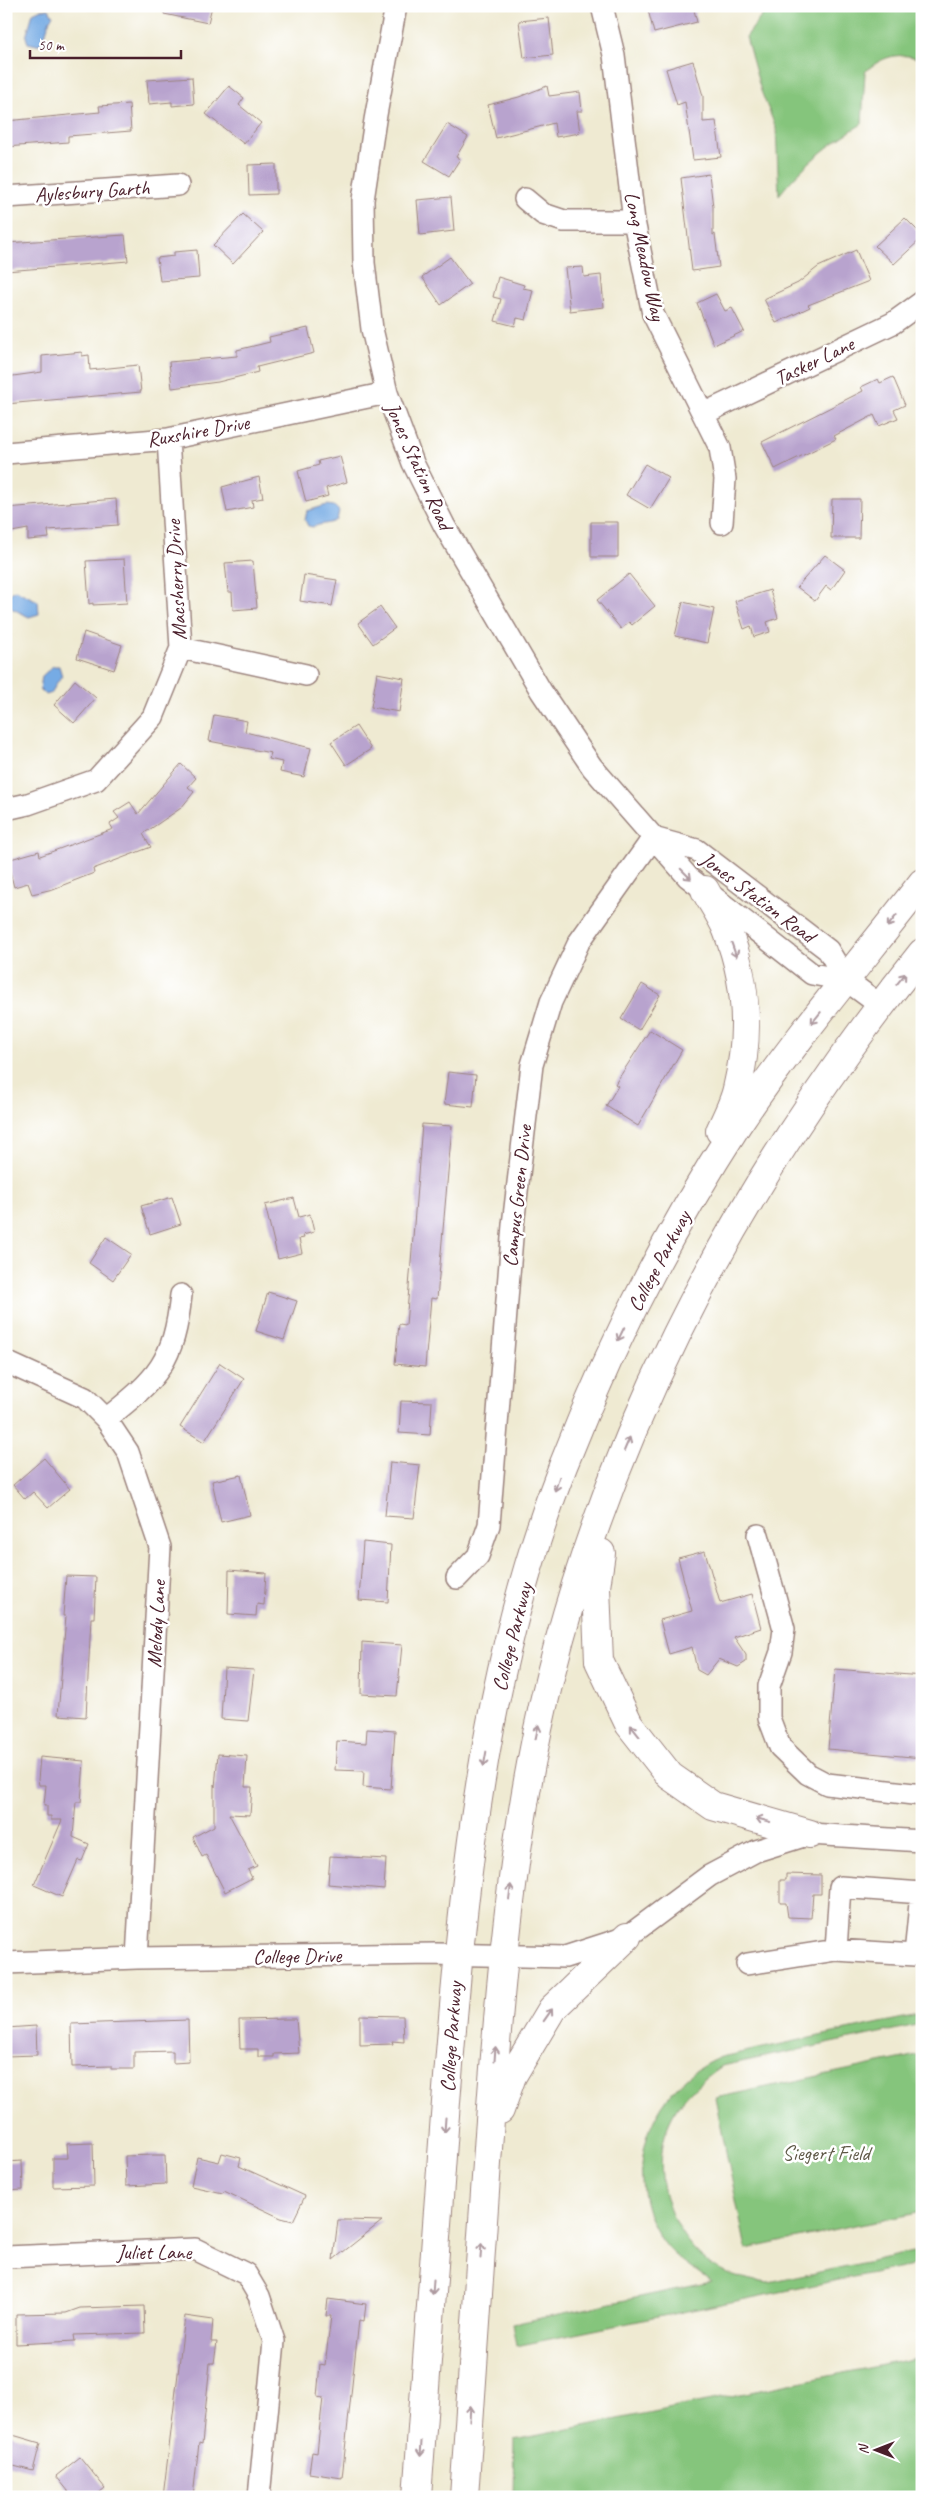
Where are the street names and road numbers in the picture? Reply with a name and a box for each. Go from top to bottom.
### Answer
street label: Aylesbury Garth [34,174,151,208]
street label: Long Meadow Way [619,189,672,325]
street label: Tasker Lane [770,330,860,391]
street label: Jones Station Road [379,397,460,536]
street label: Ruxshire Drive [145,409,252,453]
street label: Macsherry Drive [160,518,192,641]
street label: Jones Station Road [695,845,823,950]
street label: Campus Green Drive [497,1123,537,1268]
street label: College Parkway [622,1205,697,1316]
street label: Melody Lane [141,1577,171,1668]
street label: College Parkway [486,1579,538,1694]
street label: College Drive [253,1942,343,1970]
street label: College Parkway [434,1979,468,2093]
street label: Juliet Lane [116,2239,193,2265]

